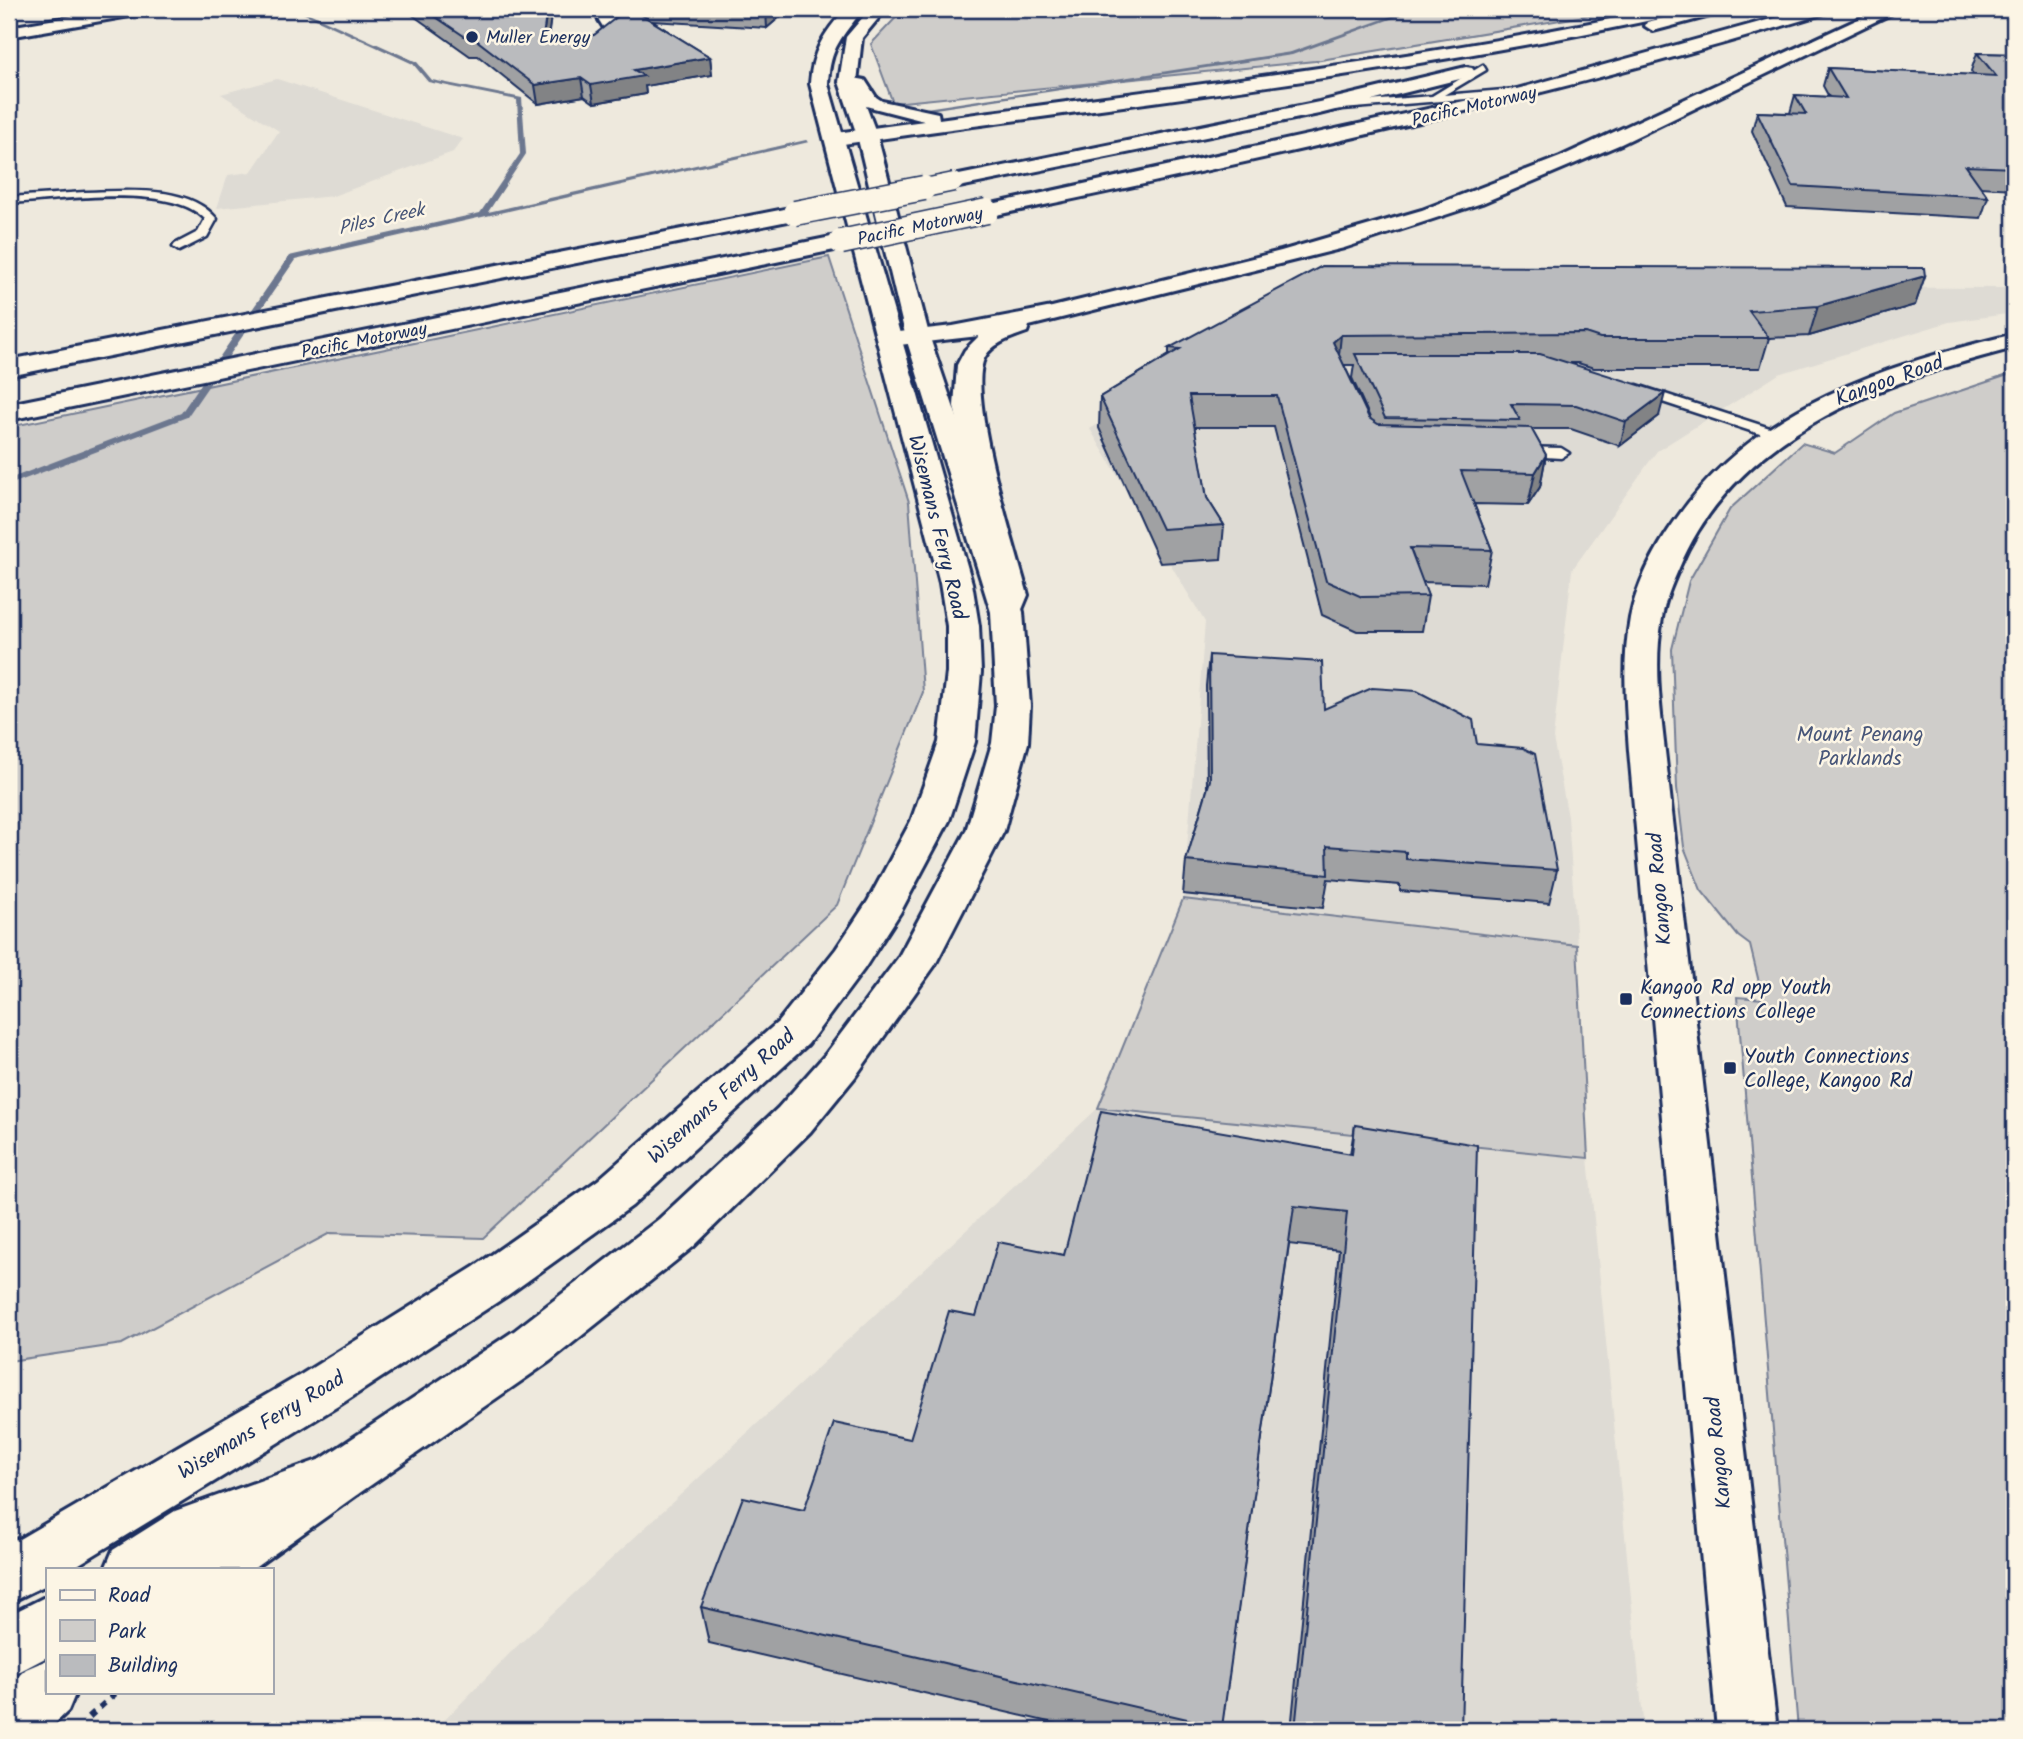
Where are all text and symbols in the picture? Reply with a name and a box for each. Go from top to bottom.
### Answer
place label: Muller Energy [486,24,591,53]
marker: Muller Energy [464,29,480,45]
street label: Pacific Motorway [1409,79,1540,136]
water label: Piles Creek [335,195,430,244]
street label: Pacific Motorway [855,200,986,255]
street label: Pacific Motorway [299,315,430,368]
street label: Kangoo Road [1831,346,1949,416]
street label: Wisemans Ferry Road [898,431,976,624]
park label: Mount Penang Parklands [1797,719,1924,776]
street label: Kangoo Road [1639,831,1682,947]
place label: Kangoo Rd opp Youth Connections College [1640,972,1831,1029]
marker: Kangoo Rd opp Youth Connections College [1618,991,1634,1007]
street label: Wisemans Ferry Road [640,1021,804,1173]
place label: Youth Connections College, Kangoo Rd [1744,1041,1913,1098]
marker: Youth Connections College, Kangoo Rd [1722,1060,1738,1076]
street label: Wisemans Ferry Road [172,1363,352,1489]
street label: Kangoo Road [1697,1394,1742,1511]
legend [46,1568,273,1694]
text: Road [108,1580,151,1613]
text: Park [108,1616,146,1649]
text: Building [108,1650,178,1683]

